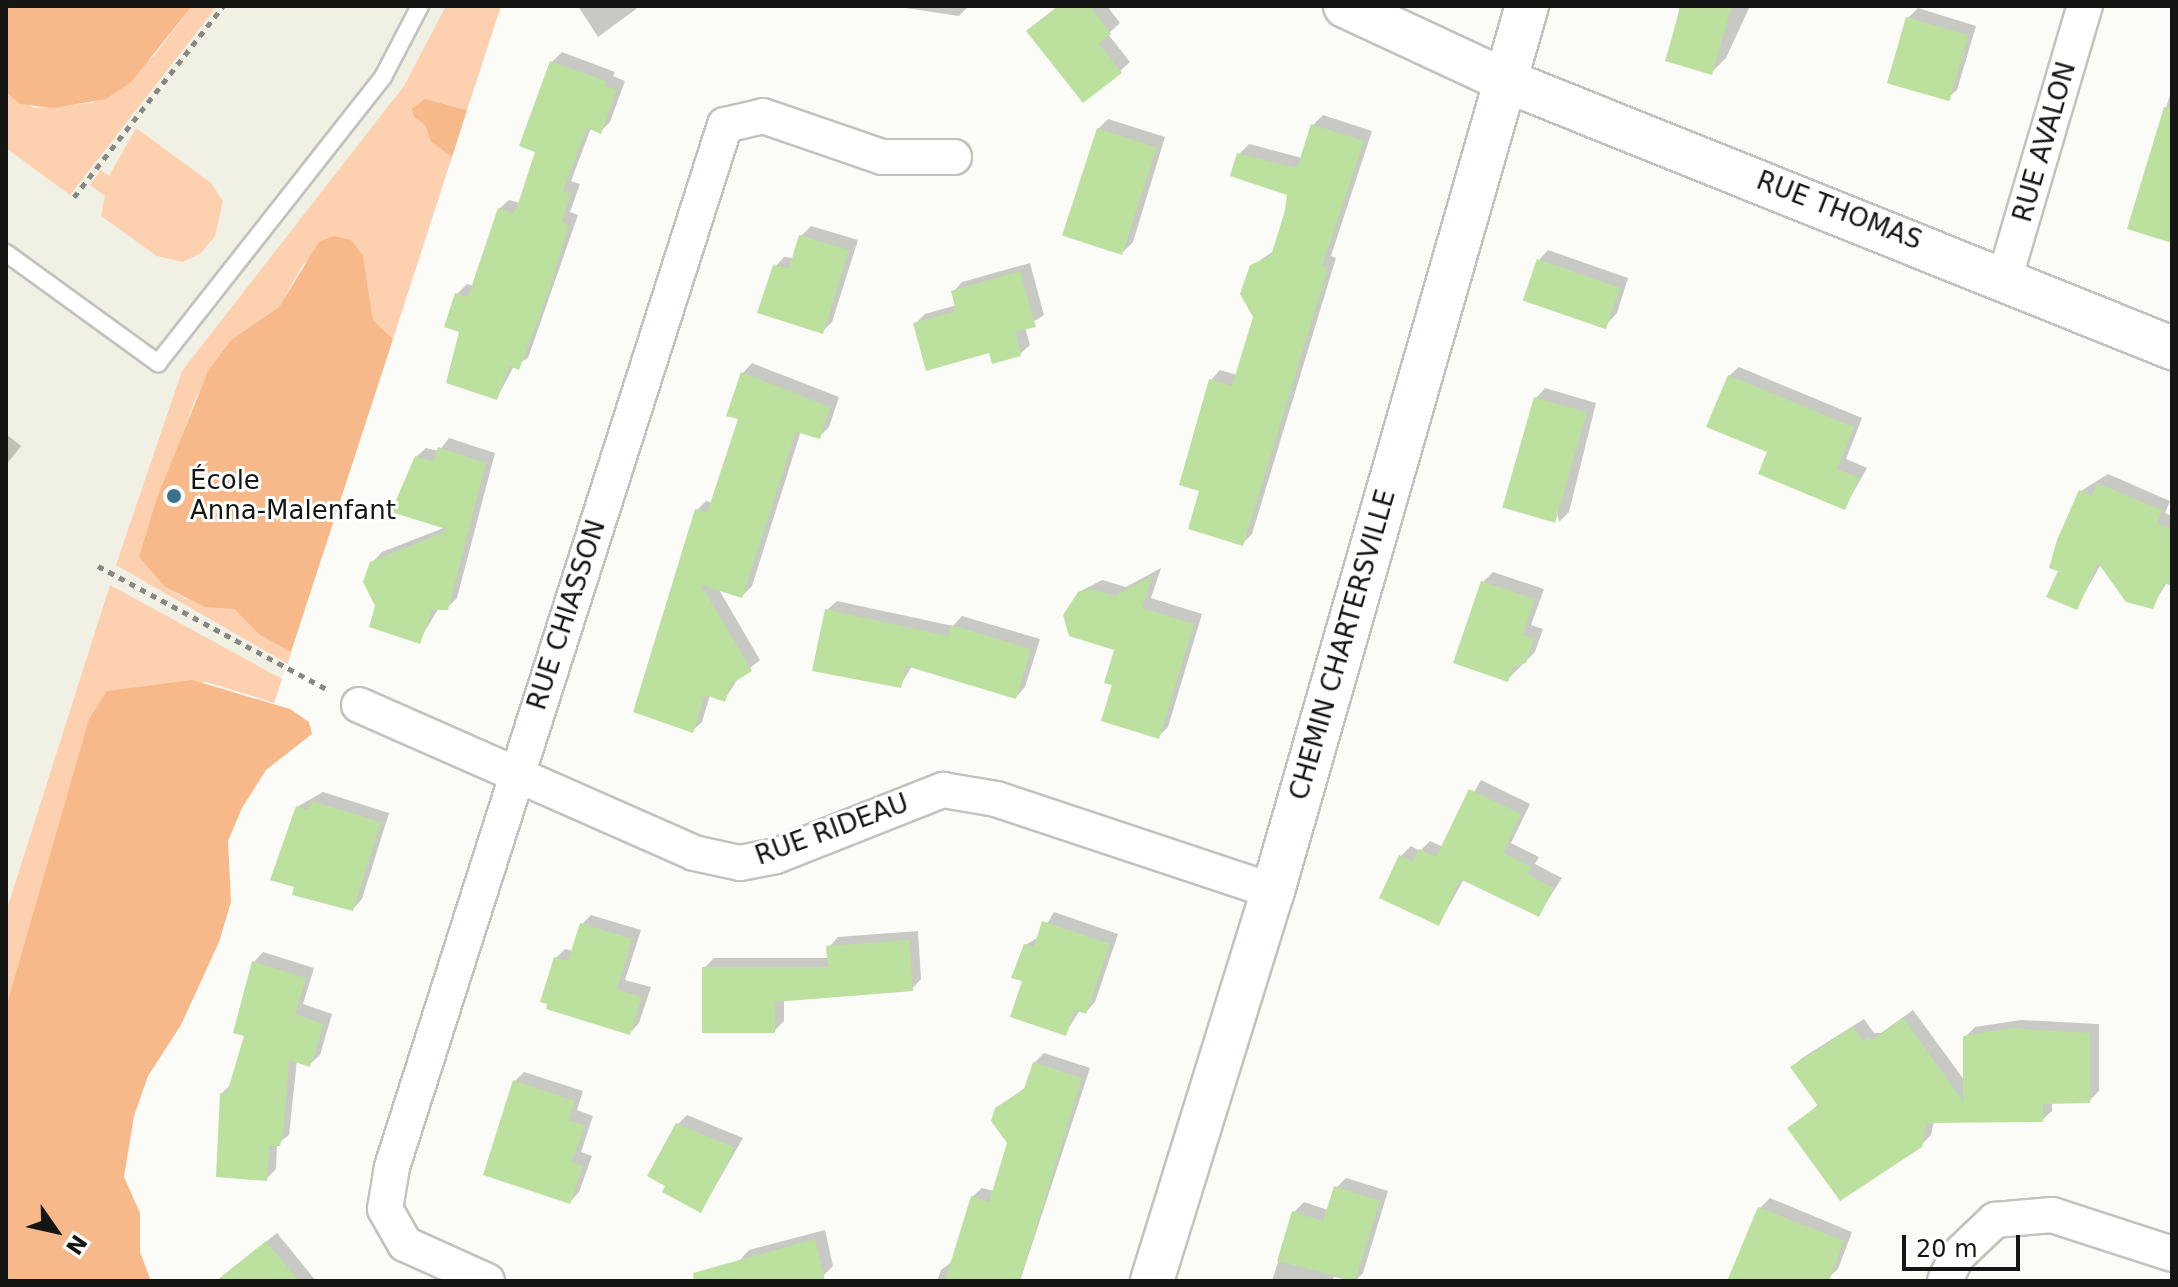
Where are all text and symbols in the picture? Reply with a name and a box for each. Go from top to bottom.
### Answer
street label: RUE AVALON [2007,58,2083,226]
street label: RUE THOMAS [1752,165,1926,257]
place label: École Anna-Malenfant [190,465,396,526]
street label: CHEMIN CHARTERSVILLE [1284,486,1402,804]
marker: École Anna-Malenfant [165,487,183,505]
street label: RUE CHIASSON [522,516,612,714]
street label: RUE RIDEAU [751,788,913,872]
north arrow [16,1191,96,1271]
scale bar [1906,1219,2024,1269]
text: N [61,1230,92,1259]
text: 20 m [1916,1235,1978,1263]

